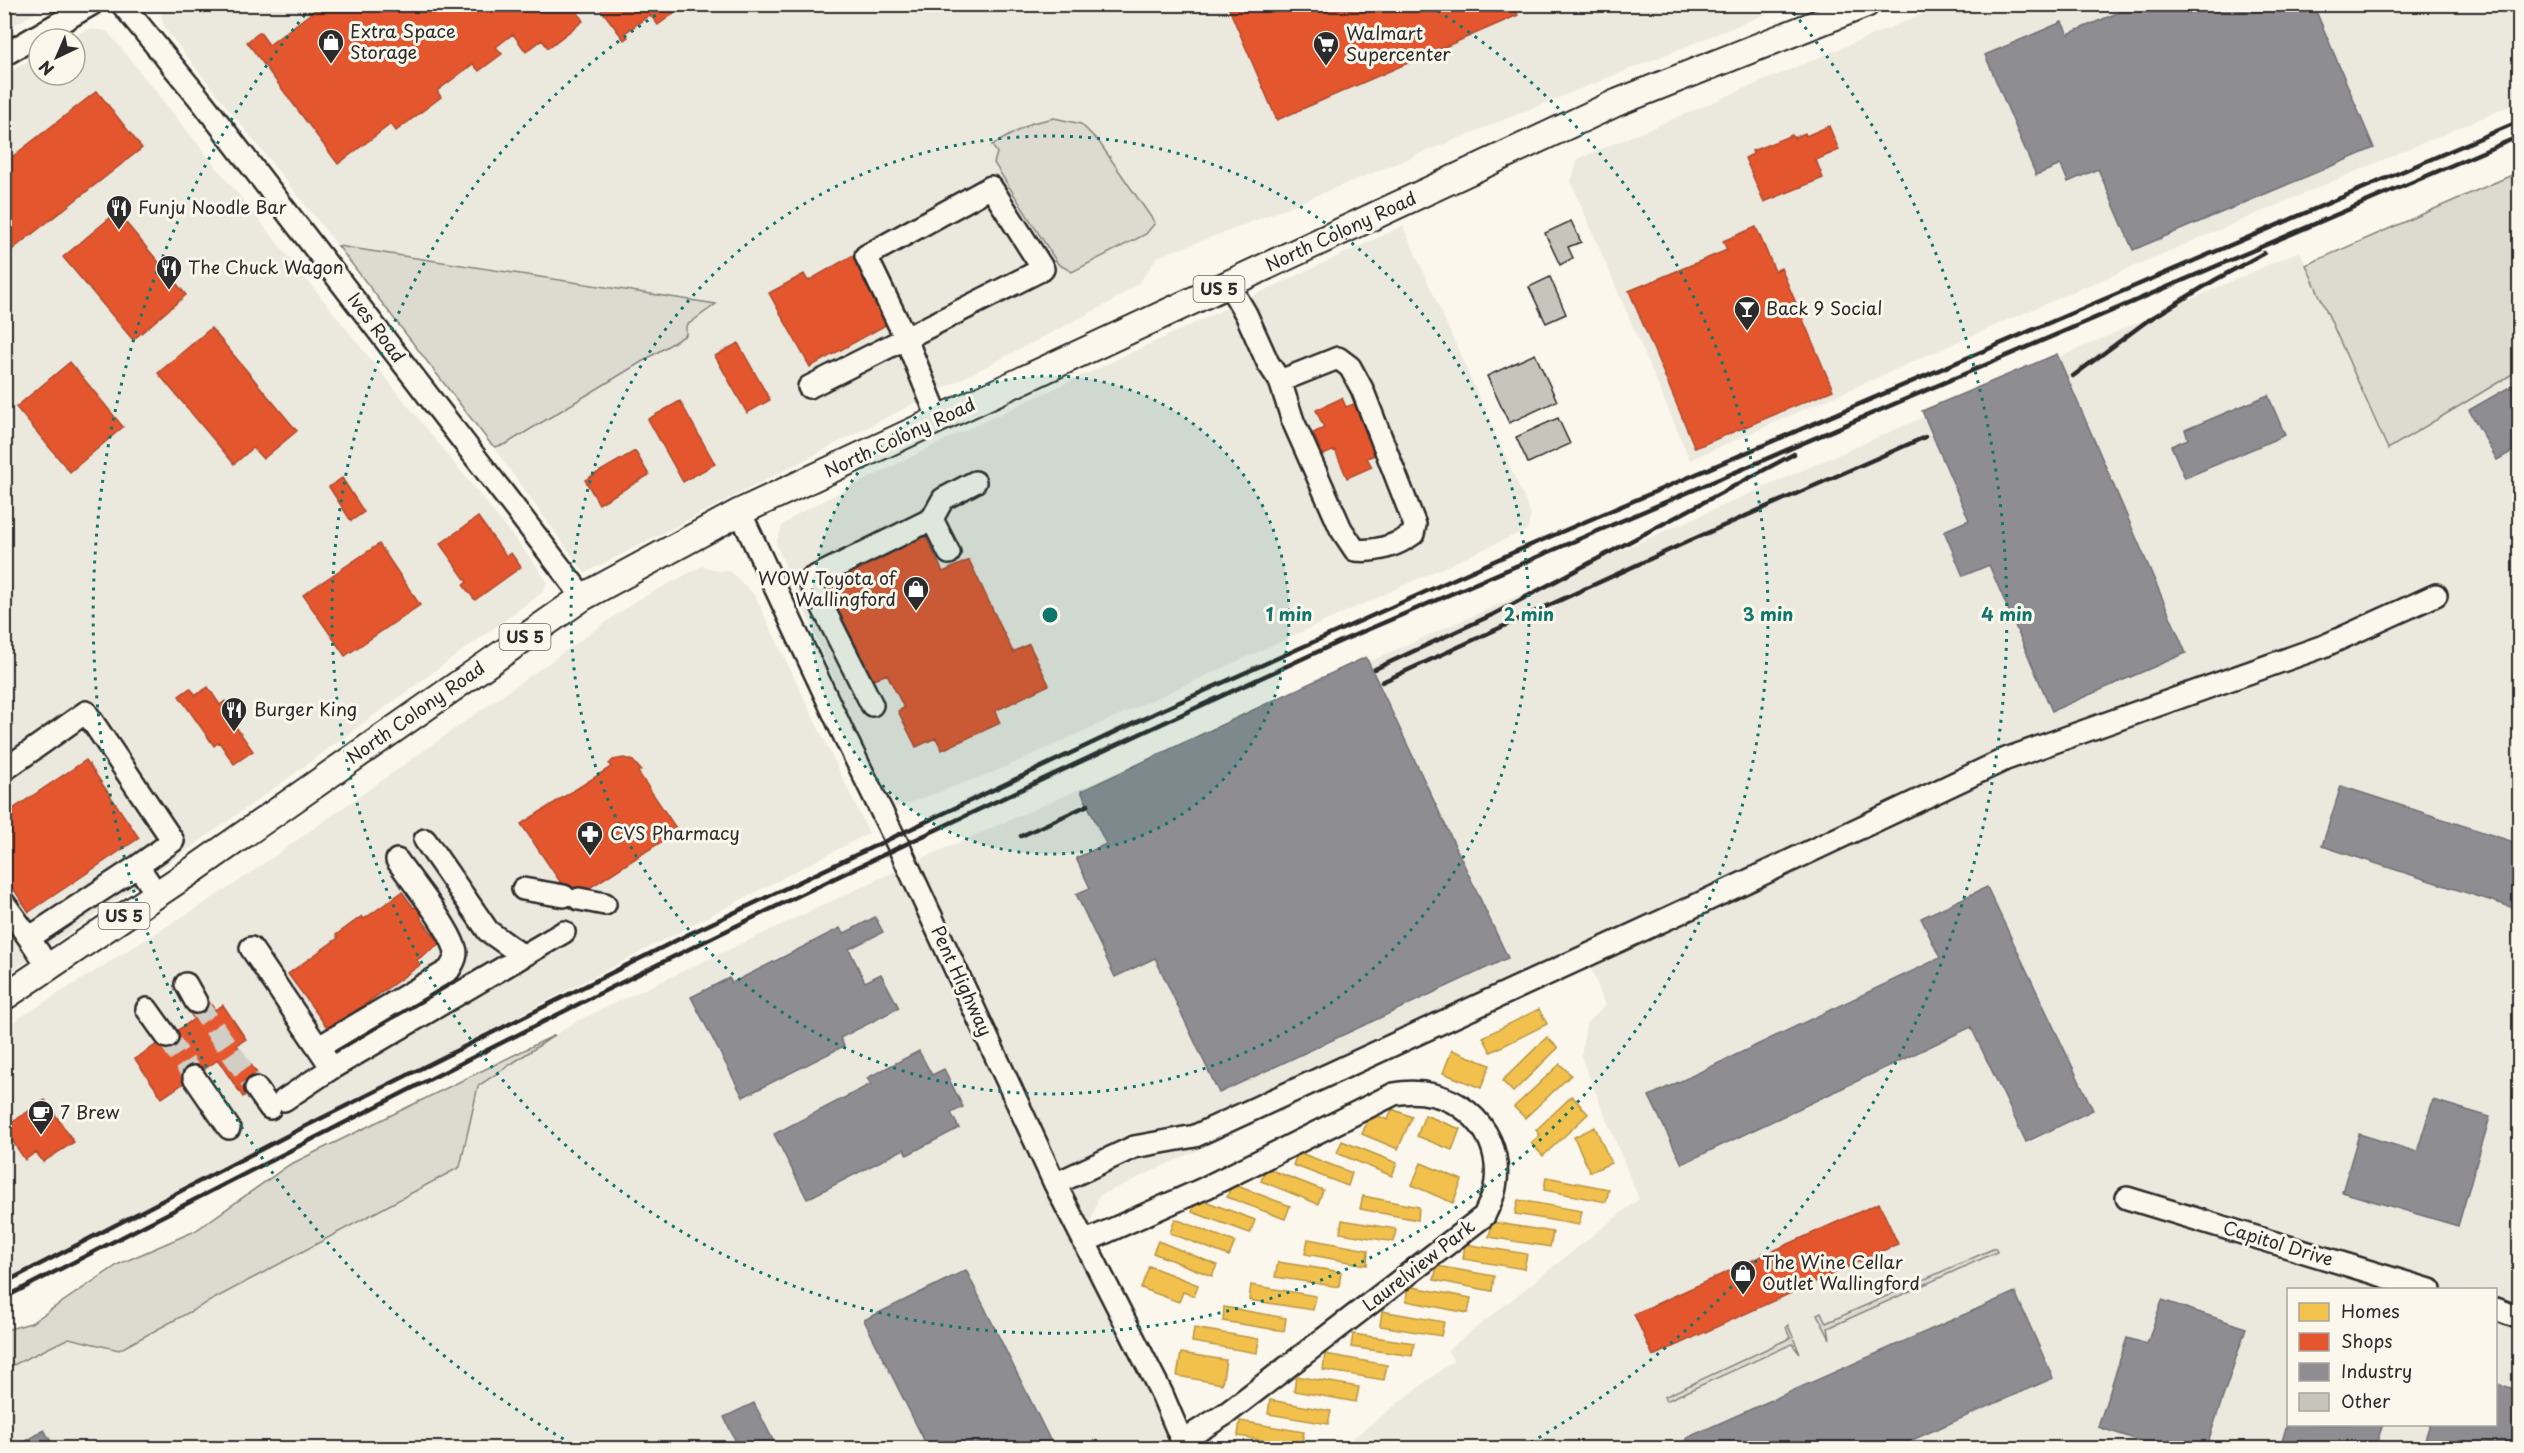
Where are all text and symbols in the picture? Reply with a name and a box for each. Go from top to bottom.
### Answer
place label: Extra Space Storage [350,17,456,65]
place label: Walmart Supercenter [1346,19,1451,67]
north arrow [27,27,87,87]
shop icon: Extra Space Storage [316,27,346,65]
supermarket icon: Walmart Supercenter [1311,29,1341,67]
text: N [33,55,59,82]
street label: North Colony Road [1260,184,1420,277]
restaurant icon: Funju Noodle Bar [104,193,134,231]
place label: Funju Noodle Bar [138,193,287,220]
restaurant icon: The Chuck Wagon [154,253,184,291]
place label: The Chuck Wagon [188,253,344,280]
road number: US 5 [1194,276,1244,302]
street label: Ives Road [342,286,412,368]
bar icon: Back 9 Social [1732,294,1762,332]
place label: Back 9 Social [1766,294,1882,321]
street label: North Colony Road [819,390,979,483]
place label: WOW Toyota of Wallingford [758,564,898,612]
shop icon: WOW Toyota of Wallingford [901,574,931,612]
text: 1 min [1266,600,1312,627]
text: 2 min [1504,600,1554,627]
text: 3 min [1743,600,1793,627]
text: 4 min [1981,600,2033,627]
centre of rings [1040,605,1060,625]
road number: US 5 [500,624,550,650]
street label: North Colony Road [340,654,490,770]
restaurant icon: Burger King [219,695,249,733]
place label: Burger King [254,695,357,722]
pharmacy icon: CVS Pharmacy [575,819,605,857]
place label: CVS Pharmacy [610,819,740,846]
road number: US 5 [98,903,150,929]
street label: Pent Highway [925,921,1000,1040]
cafe icon: 7 Brew [26,1098,56,1136]
place label: 7 Brew [60,1098,119,1125]
street label: Laurelview Park [1356,1212,1480,1317]
street label: Capitol Drive [2220,1213,2337,1272]
place label: The Wine Cellar Outlet Wallingford [1762,1248,1920,1296]
shop icon: The Wine Cellar Outlet Wallingford [1728,1258,1758,1296]
legend [2287,1288,2497,1426]
text: Homes [2341,1297,2399,1324]
text: Shops [2341,1327,2392,1354]
text: Industry [2341,1357,2412,1384]
text: Other [2341,1387,2391,1414]

